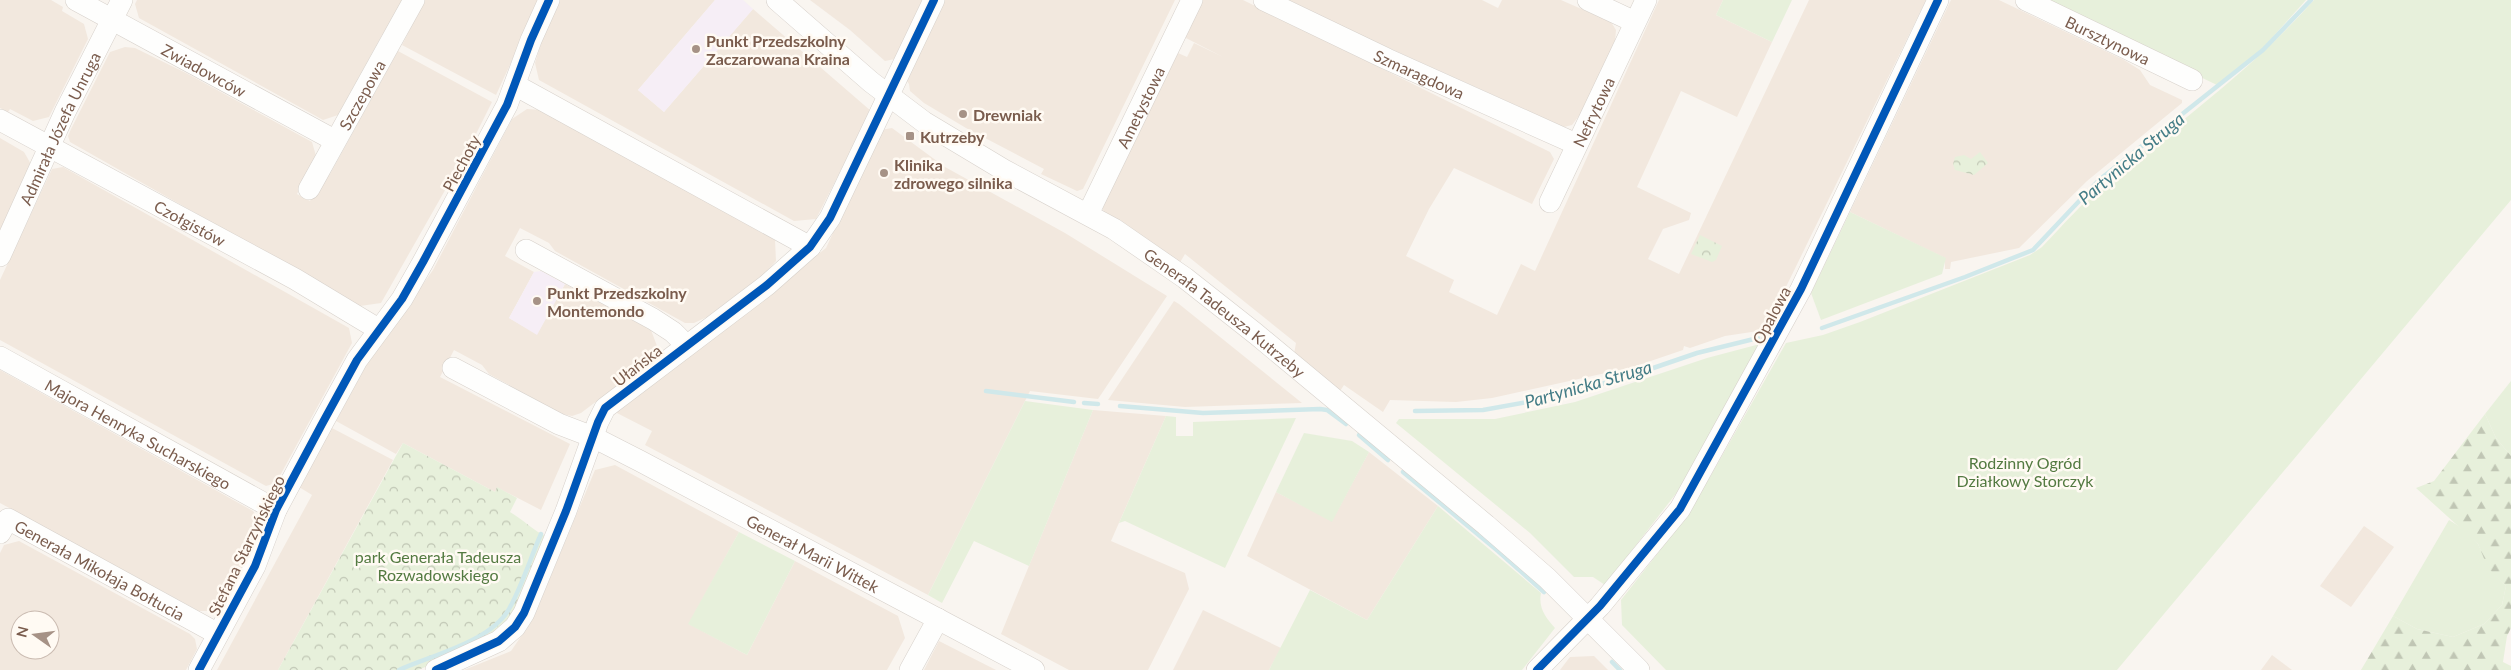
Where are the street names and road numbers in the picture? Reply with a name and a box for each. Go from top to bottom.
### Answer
street label: Bursztynowa [2063,11,2153,68]
street label: Zwiadowców [159,39,250,100]
street label: Szmaragdowa [1371,45,1468,102]
street label: Admirała Józefa Unruga [15,48,104,207]
street label: Szczepowa [334,56,388,133]
street label: Ametystowa [1112,63,1168,151]
street label: Nefrytowa [1568,74,1618,150]
street label: Piechoty [438,131,484,195]
street label: Czołgistów [151,196,229,250]
street label: Generała Tadeusza Kutrzeby [1141,243,1310,381]
street label: Opalowa [1748,283,1794,347]
street label: Ułańska [609,340,665,390]
street label: Majora Henryka Sucharskiego [42,375,234,493]
street label: Stefana Starzyńskiego [204,472,288,618]
street label: Generał Marii Wittek [744,510,883,596]
street label: Generała Mikołaja Bołtucia [12,515,188,623]

